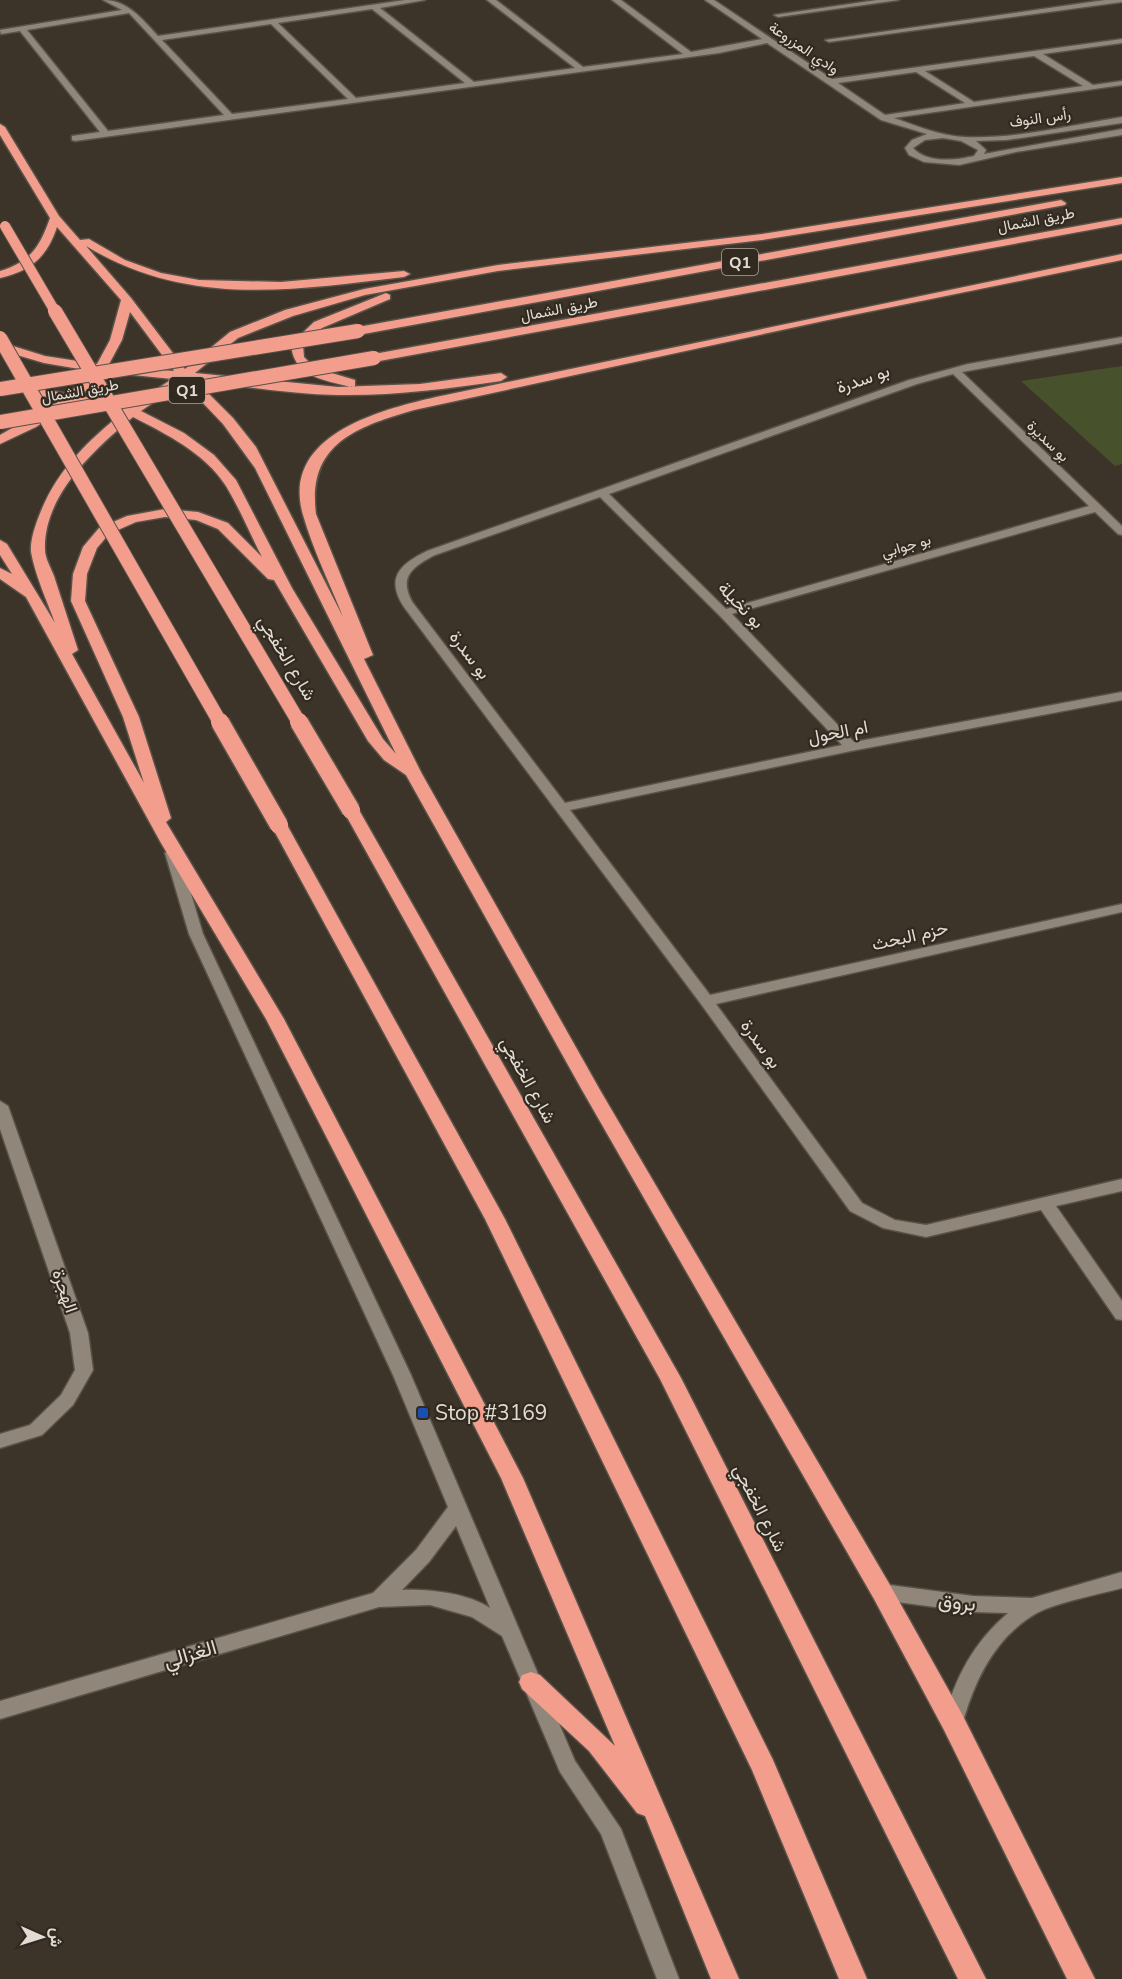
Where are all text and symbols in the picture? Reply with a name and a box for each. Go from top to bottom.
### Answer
street label: وادي المزروعة [763,17,843,81]
street label: رأس النوف [1008,104,1072,132]
street label: طريق الشمال [996,203,1077,237]
road number: Q1 [722,249,758,275]
street label: طريق الشمال [519,292,600,326]
street label: بو سدرة [833,359,893,399]
street label: طريق الشمال [40,374,120,408]
road number: Q1 [169,377,205,403]
street label: بو سديرة [1023,416,1073,466]
street label: بو جوابي [879,529,934,565]
street label: بو نخيلة [713,576,769,634]
street label: شارع الخفجي [250,611,322,707]
street label: بو سدرة [444,626,496,684]
street label: ام الحول [806,714,870,750]
street label: حزم البحث [870,916,950,956]
street label: بو سدرة [735,1015,787,1073]
street label: شارع الخفجي [492,1032,562,1129]
street label: الهجرة [46,1266,84,1316]
place label: Stop #3169 [435,1399,547,1427]
marker: Stop #3169 [416,1406,430,1420]
street label: شارع الخفجي [725,1460,792,1557]
street label: بروق [937,1586,977,1618]
street label: الغزالي [160,1633,221,1678]
north arrow [12,1907,72,1967]
text: ش [44,1928,67,1948]

